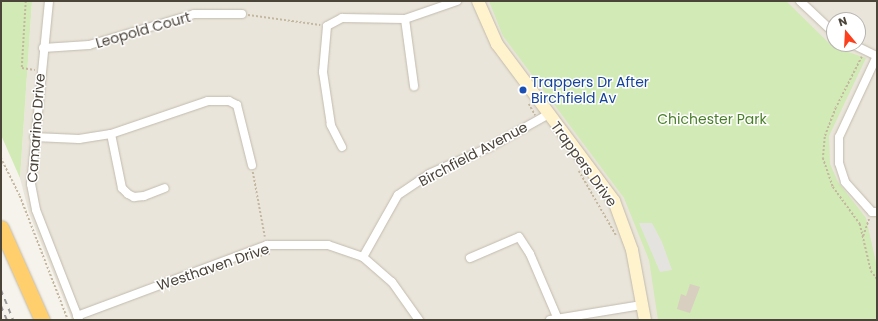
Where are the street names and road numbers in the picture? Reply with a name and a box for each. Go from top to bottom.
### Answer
street label: Leopold Court [94,8,192,52]
street label: Camarino Drive [24,73,48,183]
street label: Birchfield Avenue [416,118,530,190]
street label: Trappers Drive [547,118,621,210]
street label: Westhaven Drive [155,240,271,294]

